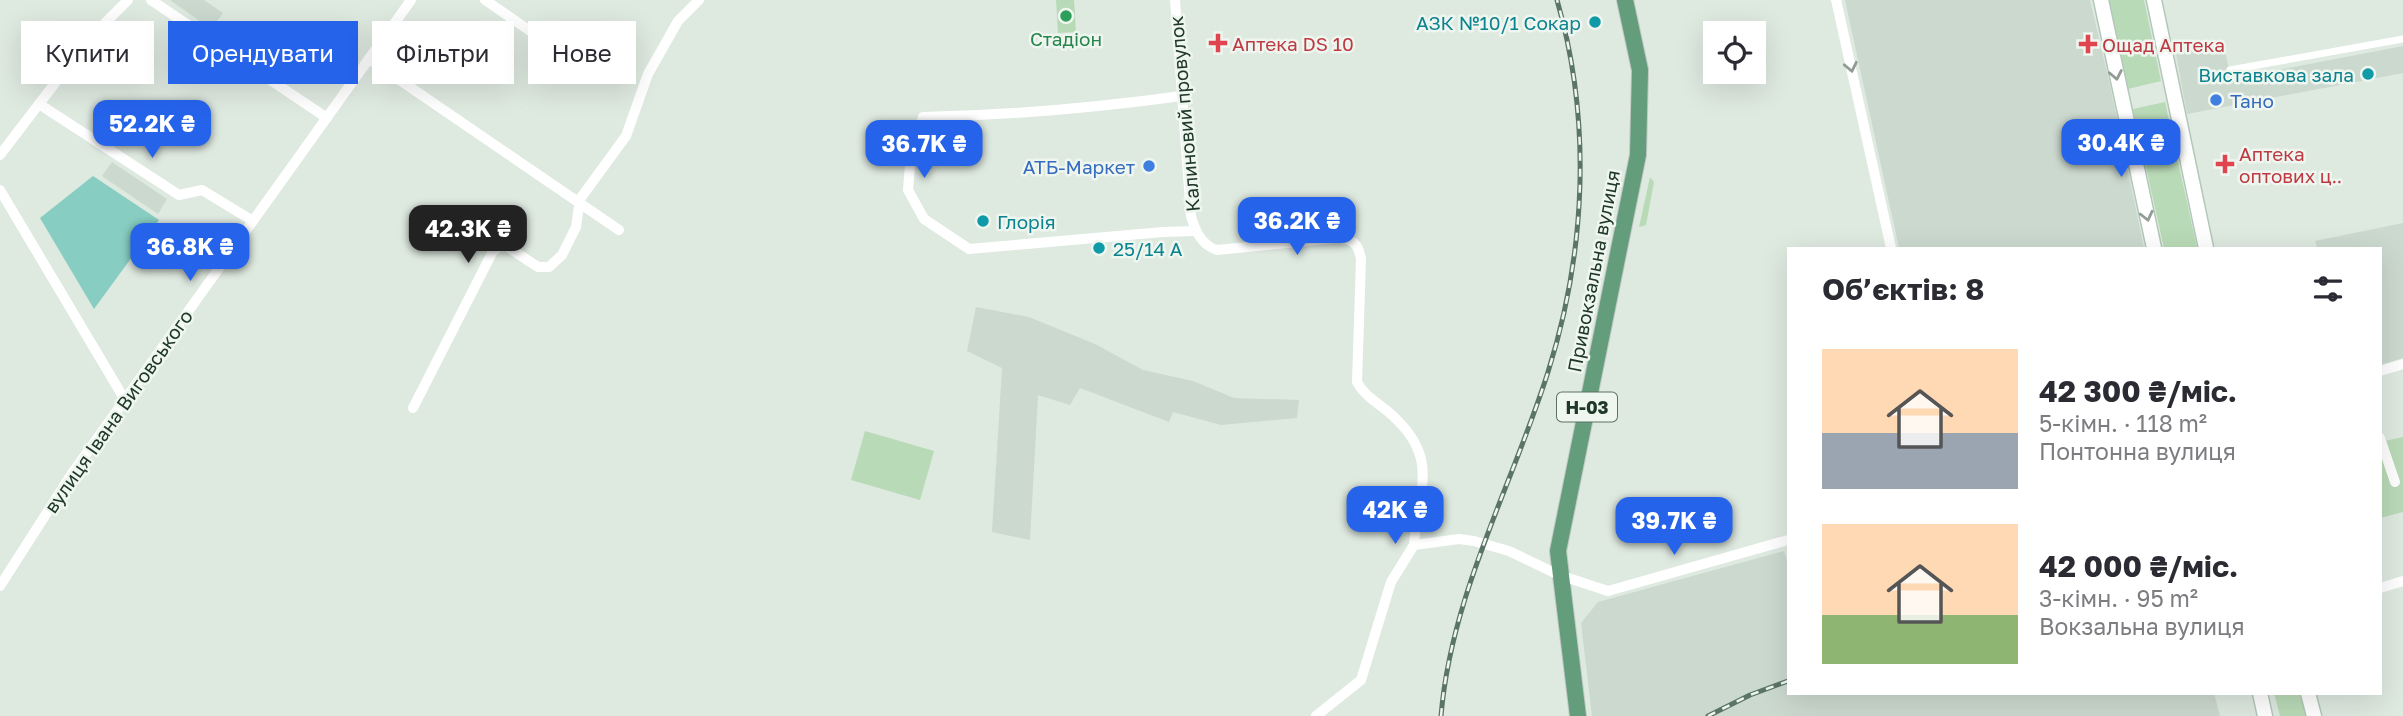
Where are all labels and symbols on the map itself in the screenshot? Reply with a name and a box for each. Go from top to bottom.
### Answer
marker: Стадіон [1058,8,1074,24]
place label: АЗК №10/1 Сокар [1416,11,1581,34]
marker: АЗК №10/1 Сокар [1587,14,1603,30]
street label: Калиновий провулок [1164,15,1204,213]
place label: Стадіон [1030,27,1102,50]
place label: Аптека DS 10 [1232,32,1354,55]
place label: Ощад Аптека [2102,33,2225,56]
marker: Аптека DS 10 [1210,35,1226,51]
marker: Ощад Аптека [2080,36,2096,52]
one-way arrow [1842,61,1857,73]
place label: Виставкова зала [2198,63,2354,86]
marker: Виставкова зала [2360,66,2376,82]
one-way arrow [2108,69,2123,81]
place label: Тано [2230,89,2274,112]
marker: Тано [2208,92,2224,108]
pin: 52.2K ₴ [87,100,217,160]
pin: 36.7K ₴ [859,120,989,180]
pin: 30.4K ₴ [2056,120,2186,179]
place label: Аптека оптових ц‥ [2239,142,2342,187]
place label: АТБ-Маркет [1023,155,1135,178]
marker: Аптека оптових ц‥ [2217,156,2233,172]
marker: АТБ-Маркет [1141,158,1157,174]
street label: Привокзальна вулиця [1562,168,1624,374]
pin: 36.2K ₴ [1232,198,1362,257]
pin: 42.3K ₴ [403,205,533,265]
place label: Глорія [997,210,1056,233]
one-way arrow [2139,210,2153,222]
marker: Глорія [975,213,991,229]
pin: 36.8K ₴ [125,224,255,283]
place label: 25/14 А [1113,237,1183,260]
marker: 25/14 А [1091,240,1107,256]
street label: вулиця Івана Виговського [39,305,197,517]
road number: Н-03 [1557,393,1617,422]
pin: 42K ₴ [1346,486,1444,546]
pin: 39.7K ₴ [1609,498,1739,557]

